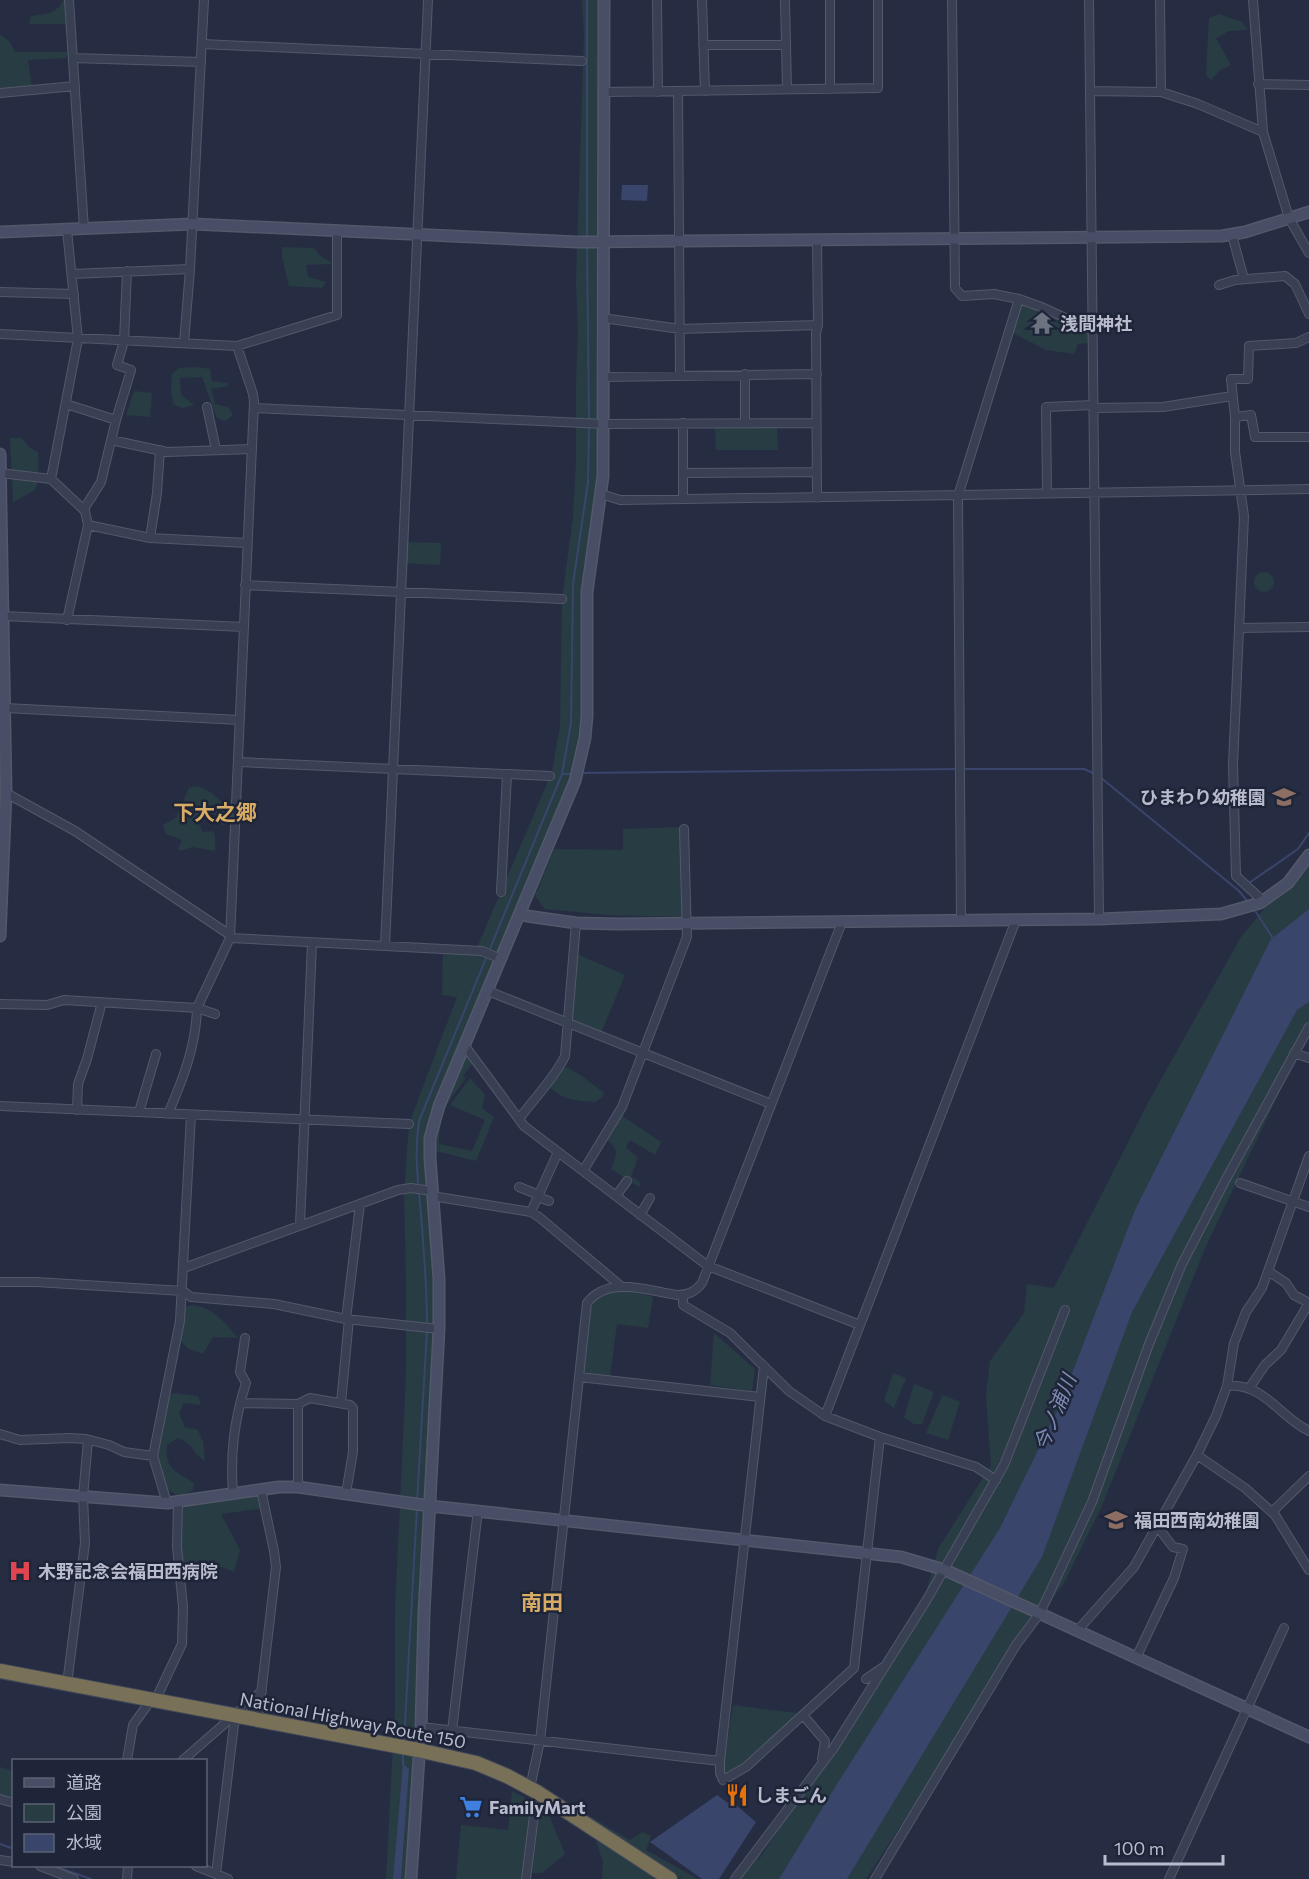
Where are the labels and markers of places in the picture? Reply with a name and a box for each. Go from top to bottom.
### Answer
temple icon: 浅間神社 [1029,310,1055,336]
place label: 浅間神社 [1060,312,1132,334]
school or university icon: ひまわり幼稚園 [1271,784,1297,810]
place label: ひまわり幼稚園 [1140,786,1266,808]
school or university icon: 福田西南幼稚園 [1103,1507,1129,1533]
place label: 福田西南幼稚園 [1134,1509,1260,1531]
hospital icon: 木野記念会福田西病院 [7,1558,33,1584]
place label: 木野記念会福田西病院 [38,1560,218,1582]
restaurant icon: しまごん [724,1782,750,1808]
place label: しまごん [755,1784,827,1806]
supermarket icon: FamilyMart [458,1794,484,1820]
place label: FamilyMart [489,1796,586,1818]

